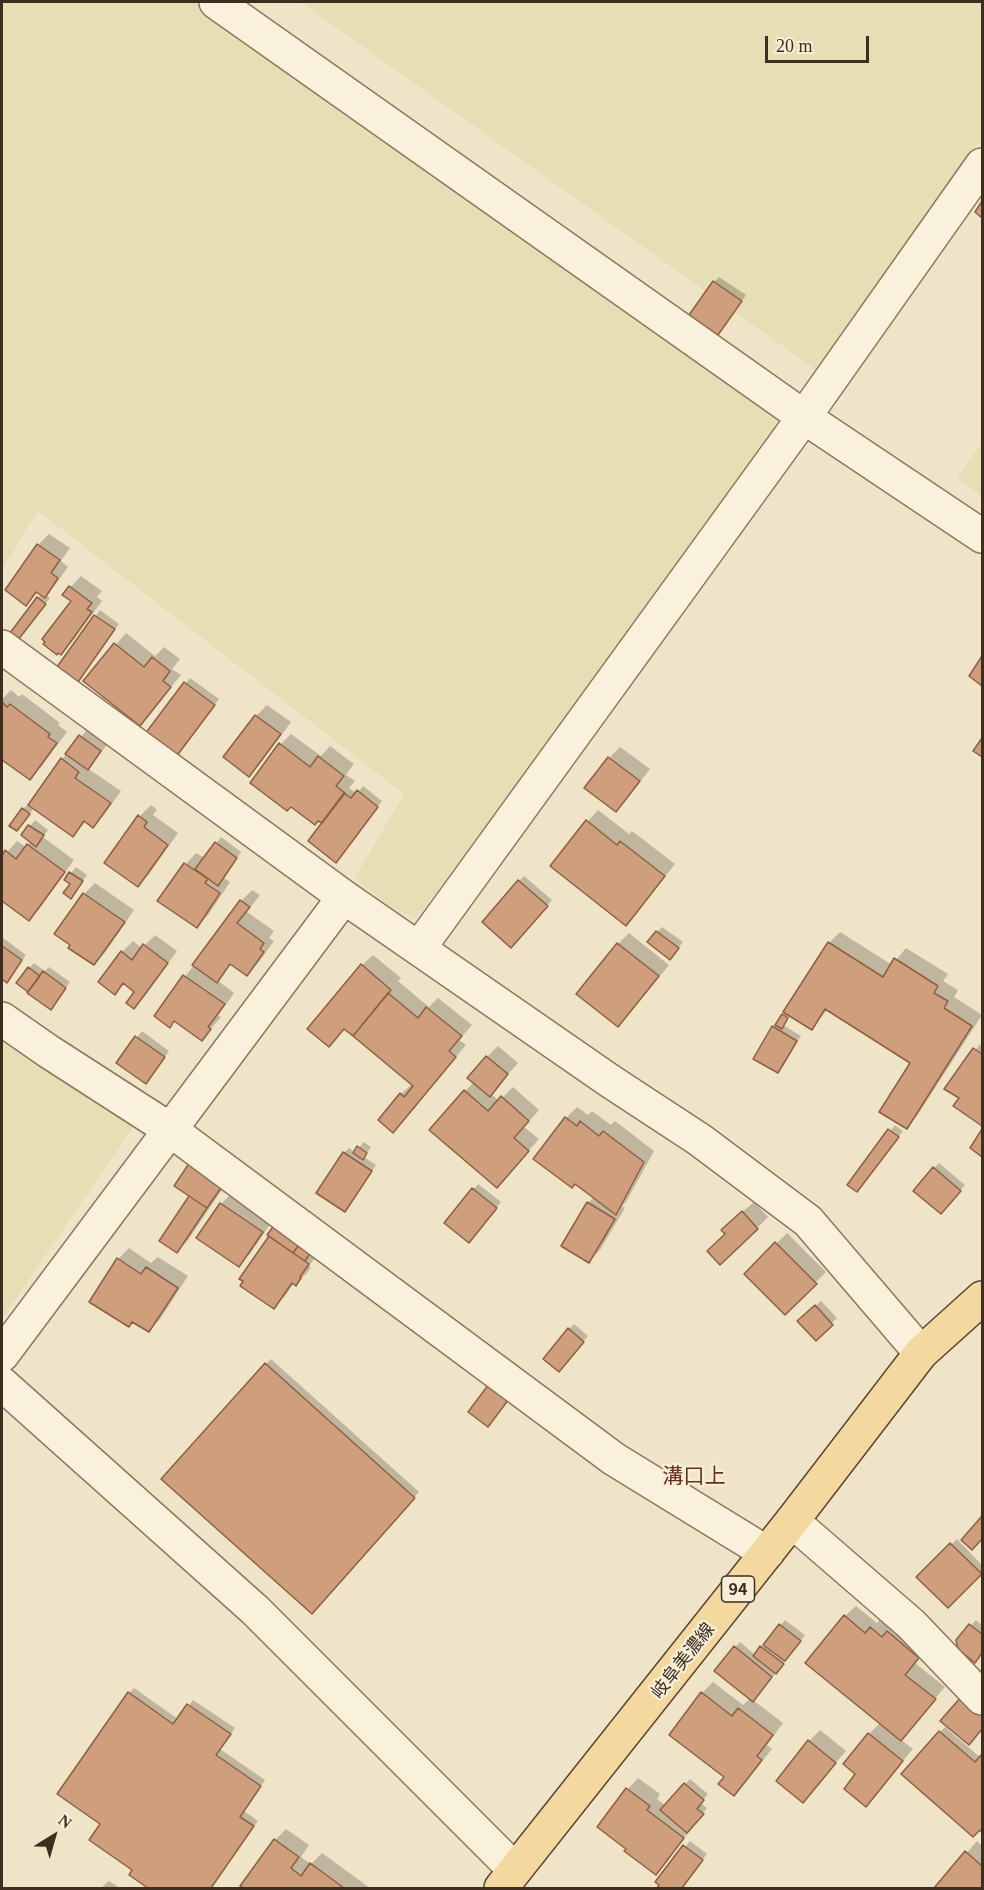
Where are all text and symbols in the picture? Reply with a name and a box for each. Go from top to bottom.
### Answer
scale bar [768,24,872,62]
text: 20 m [776,36,813,56]
district label: 溝口上 [663,1462,725,1488]
road number: 94 [722,1576,754,1602]
street label: 岐阜美濃線 [646,1618,718,1702]
north arrow [24,1806,84,1866]
text: N [55,1811,75,1831]

